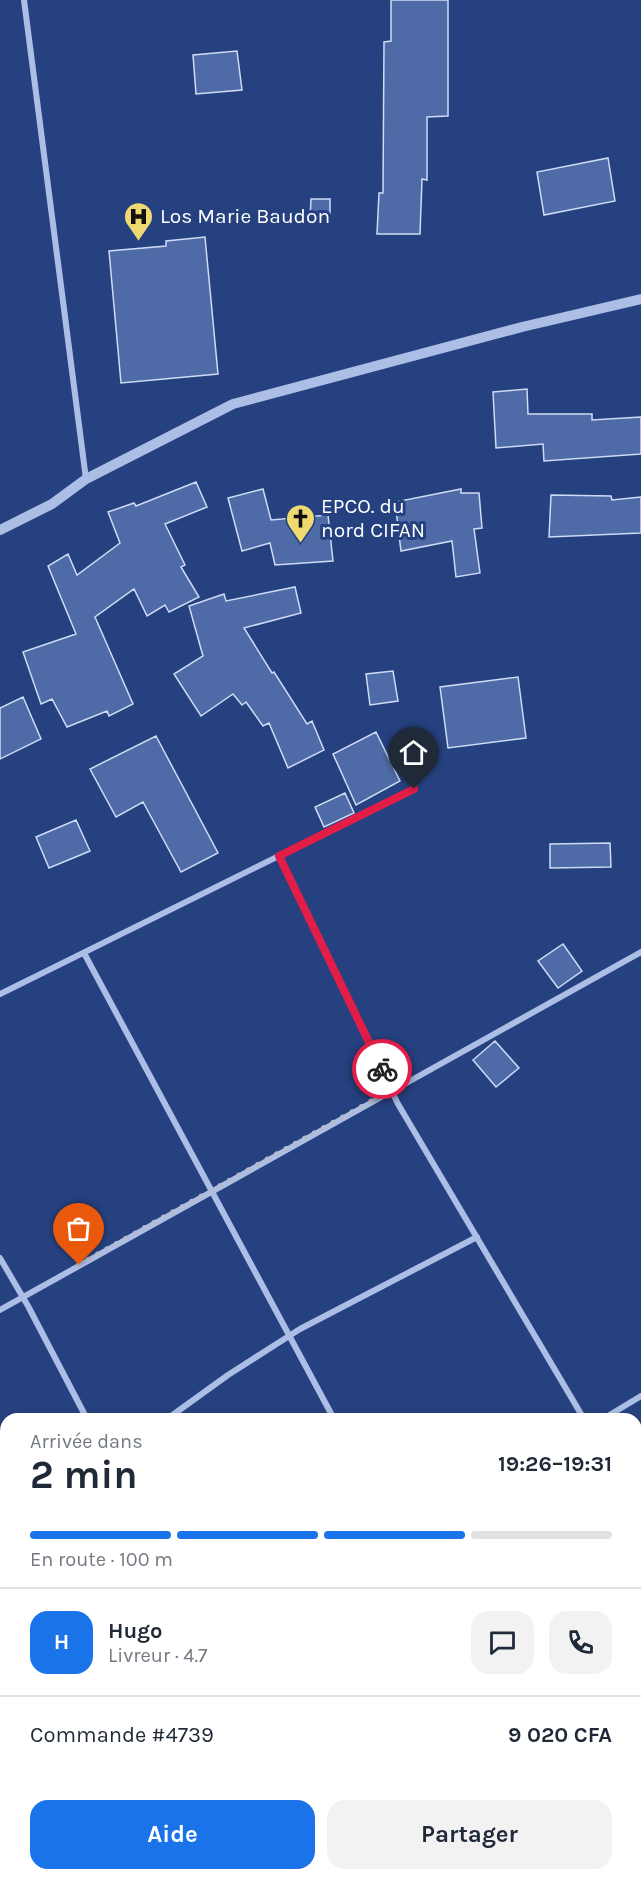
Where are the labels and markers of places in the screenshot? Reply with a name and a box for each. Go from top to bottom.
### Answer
hospital icon: Los Marie Baudon [123,200,155,242]
place label: Los Marie Baudon [160,204,330,228]
place label: EPCO. du nord CIFAN [321,494,425,542]
church icon: EPCO. du nord CIFAN [284,502,316,544]
pin [388,727,439,789]
pin [53,1203,104,1265]

